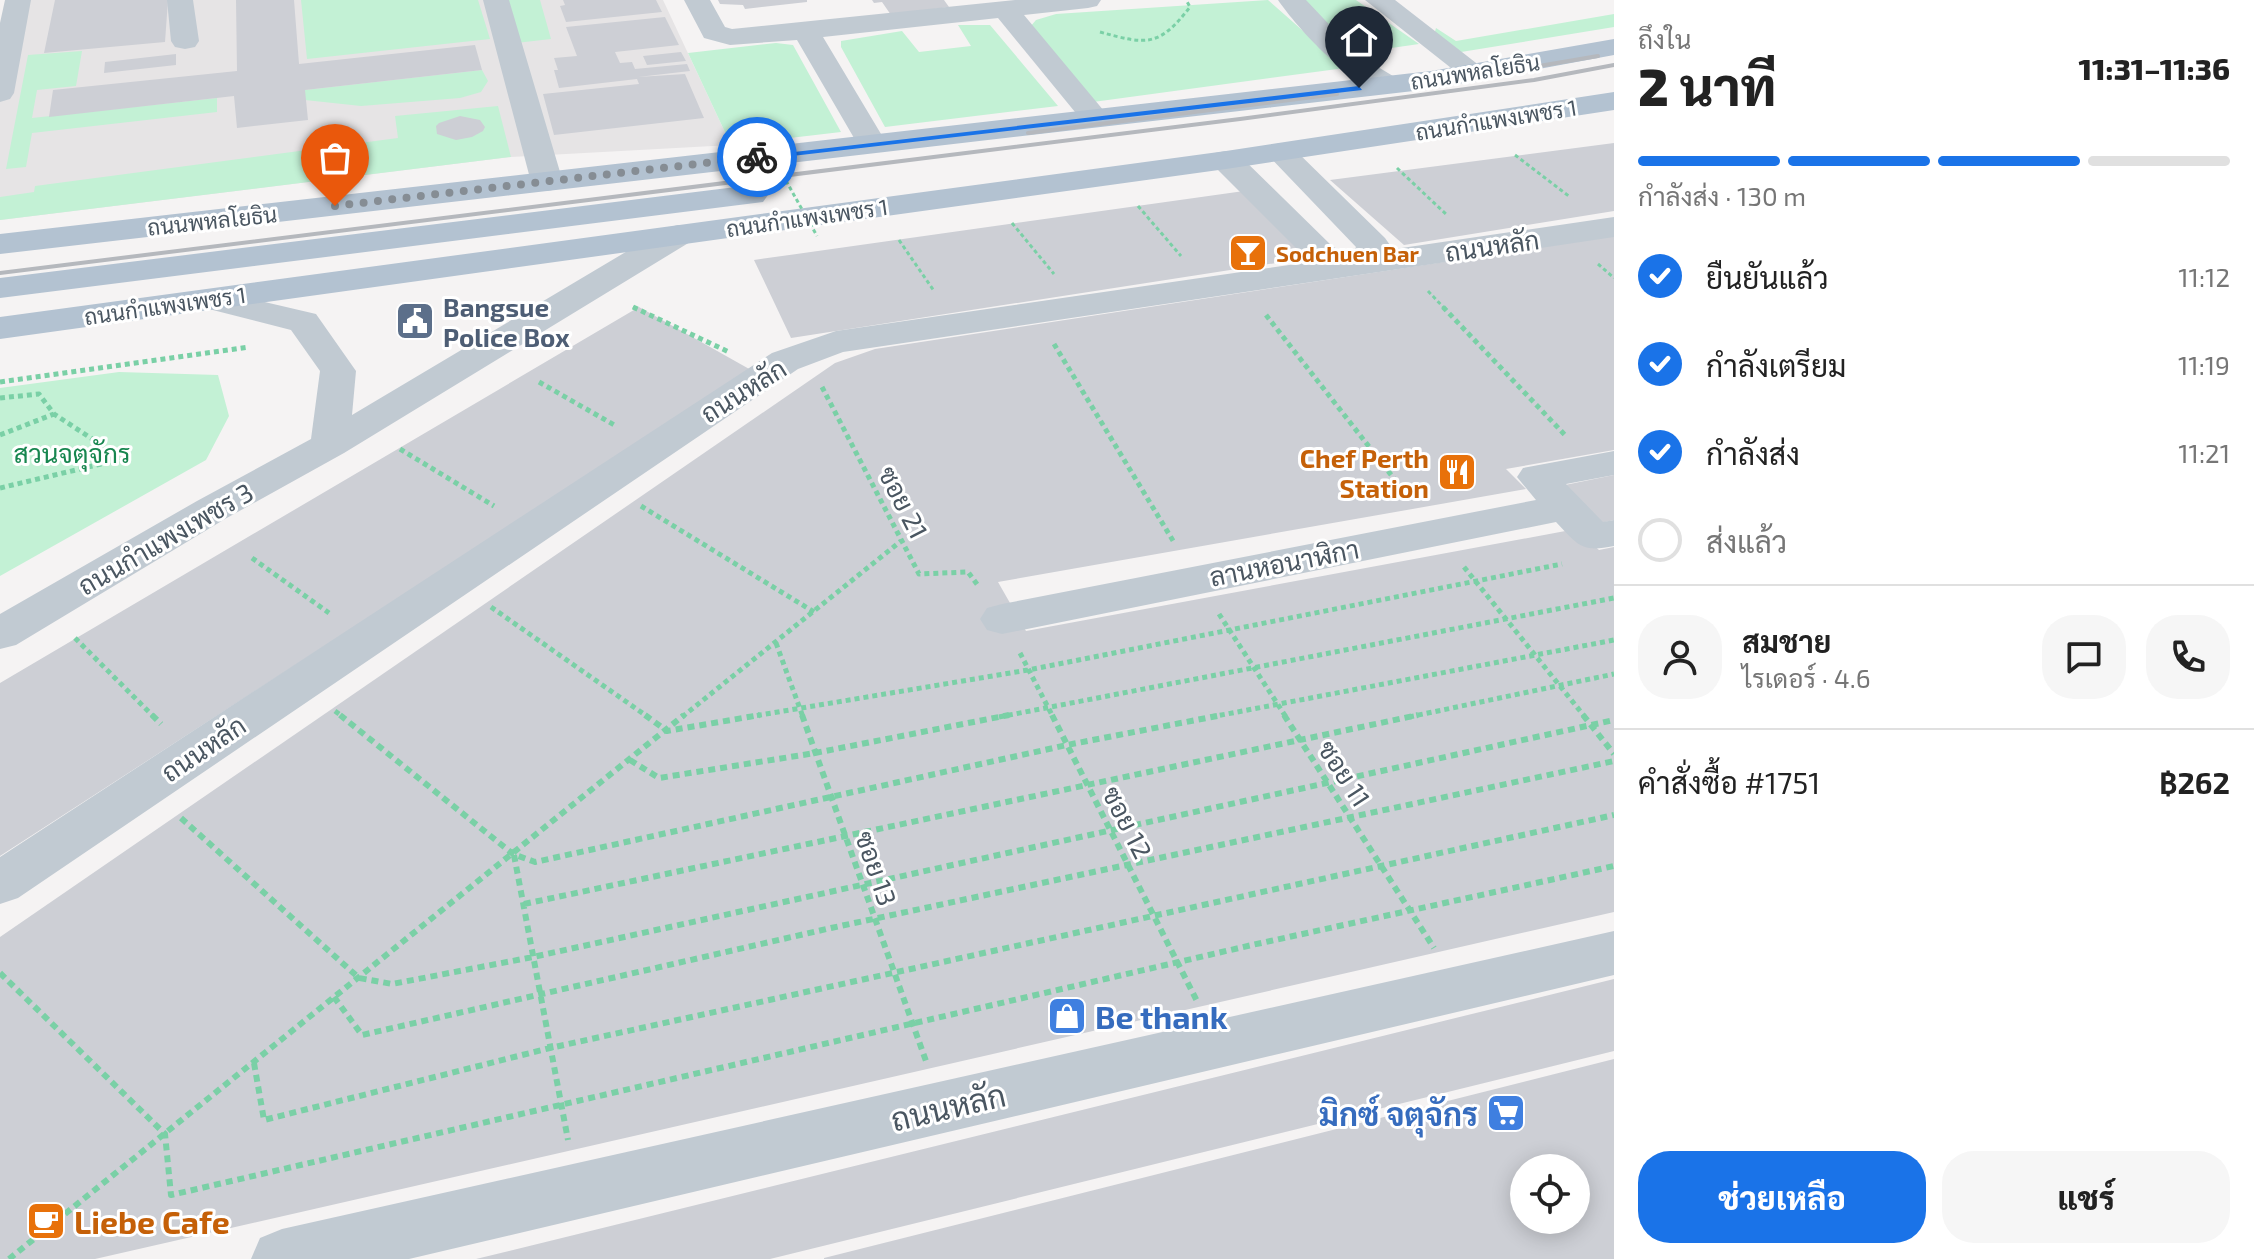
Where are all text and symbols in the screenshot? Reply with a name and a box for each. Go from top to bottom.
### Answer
pin [1325,6,1393,88]
icon: home [1337,18,1381,62]
text: ถึงใน [1638,23,1691,54]
street label: ถนนพหลโยธิน [1409,48,1541,94]
text: 11:31–11:36 [2079,50,2230,86]
text: 2 นาที [1638,54,1776,116]
street label: ถนนกำแพงเพชร 1 [1413,93,1579,145]
courier [717,117,797,197]
pin [301,124,369,206]
icon: bike [735,135,779,179]
icon: bag [313,136,357,180]
text: กำลังส่ง · 130 m [1638,180,1806,211]
street label: ถนนกำแพงเพชร 1 [724,193,890,241]
street label: ถนนพหลโยธิน [146,200,278,240]
street label: ถนนหลัก [1443,223,1541,267]
bar icon: Sodchuen Bar [1227,232,1269,274]
place label: Sodchuen Bar [1276,240,1419,266]
icon: check [1638,254,1682,298]
text: ยืนยันแล้ว [1706,259,1829,295]
text: 11:12 [2178,261,2230,292]
street label: ถนนกำแพงเพชร 1 [82,281,248,329]
place label: Bangsue Police Box [443,291,570,352]
public building icon: Bangsue Police Box [394,300,436,342]
icon: check [1638,342,1682,386]
text: กำลังเตรียม [1706,347,1846,383]
text: 11:19 [2178,349,2230,380]
street label: ถนนหลัก [695,352,791,428]
icon: check [1638,430,1682,474]
text: กำลังส่ง [1706,435,1800,471]
park label: สวนจตุจักร [13,437,131,472]
text: 11:21 [2178,437,2230,468]
place label: Chef Perth Station [1300,442,1429,503]
restaurant icon: Chef Perth Station [1436,451,1478,493]
street label: ซอย 21 [873,461,935,543]
street label: ถนนกำแพงเพชร 3 [72,475,258,601]
text: ส่งแล้ว [1706,523,1787,559]
street label: ลานหอนาฬิกา [1207,532,1361,592]
button: person [1638,615,1722,699]
button: chat [2042,615,2126,699]
button: phone [2146,615,2230,699]
text: สมชาย [1742,623,1831,659]
text: ไรเดอร์ · 4.6 [1742,662,1871,693]
street label: ถนนหลัก [155,709,251,787]
street label: ซอย 11 [1312,734,1378,812]
text: คำสั่งซื้อ #1751 [1638,764,1820,800]
text: ฿262 [2159,764,2230,800]
street label: ซอย 12 [1097,781,1159,863]
street label: ซอย 13 [850,827,904,909]
shop icon: Be thank [1046,995,1088,1037]
place label: Be thank [1095,997,1228,1035]
street label: ถนนหลัก [887,1074,1009,1138]
supermarket icon: มิกซ์ จตุจักร [1485,1092,1527,1134]
place label: มิกซ์ จตุจักร [1319,1094,1478,1138]
button: ช่วยเหลือ [1638,1151,1926,1243]
button: แชร์ [1942,1151,2230,1243]
map controls [1510,1154,1590,1234]
button: locate [1510,1154,1590,1234]
cafe icon: Liebe Cafe [25,1200,67,1242]
place label: Liebe Cafe [74,1202,230,1240]

